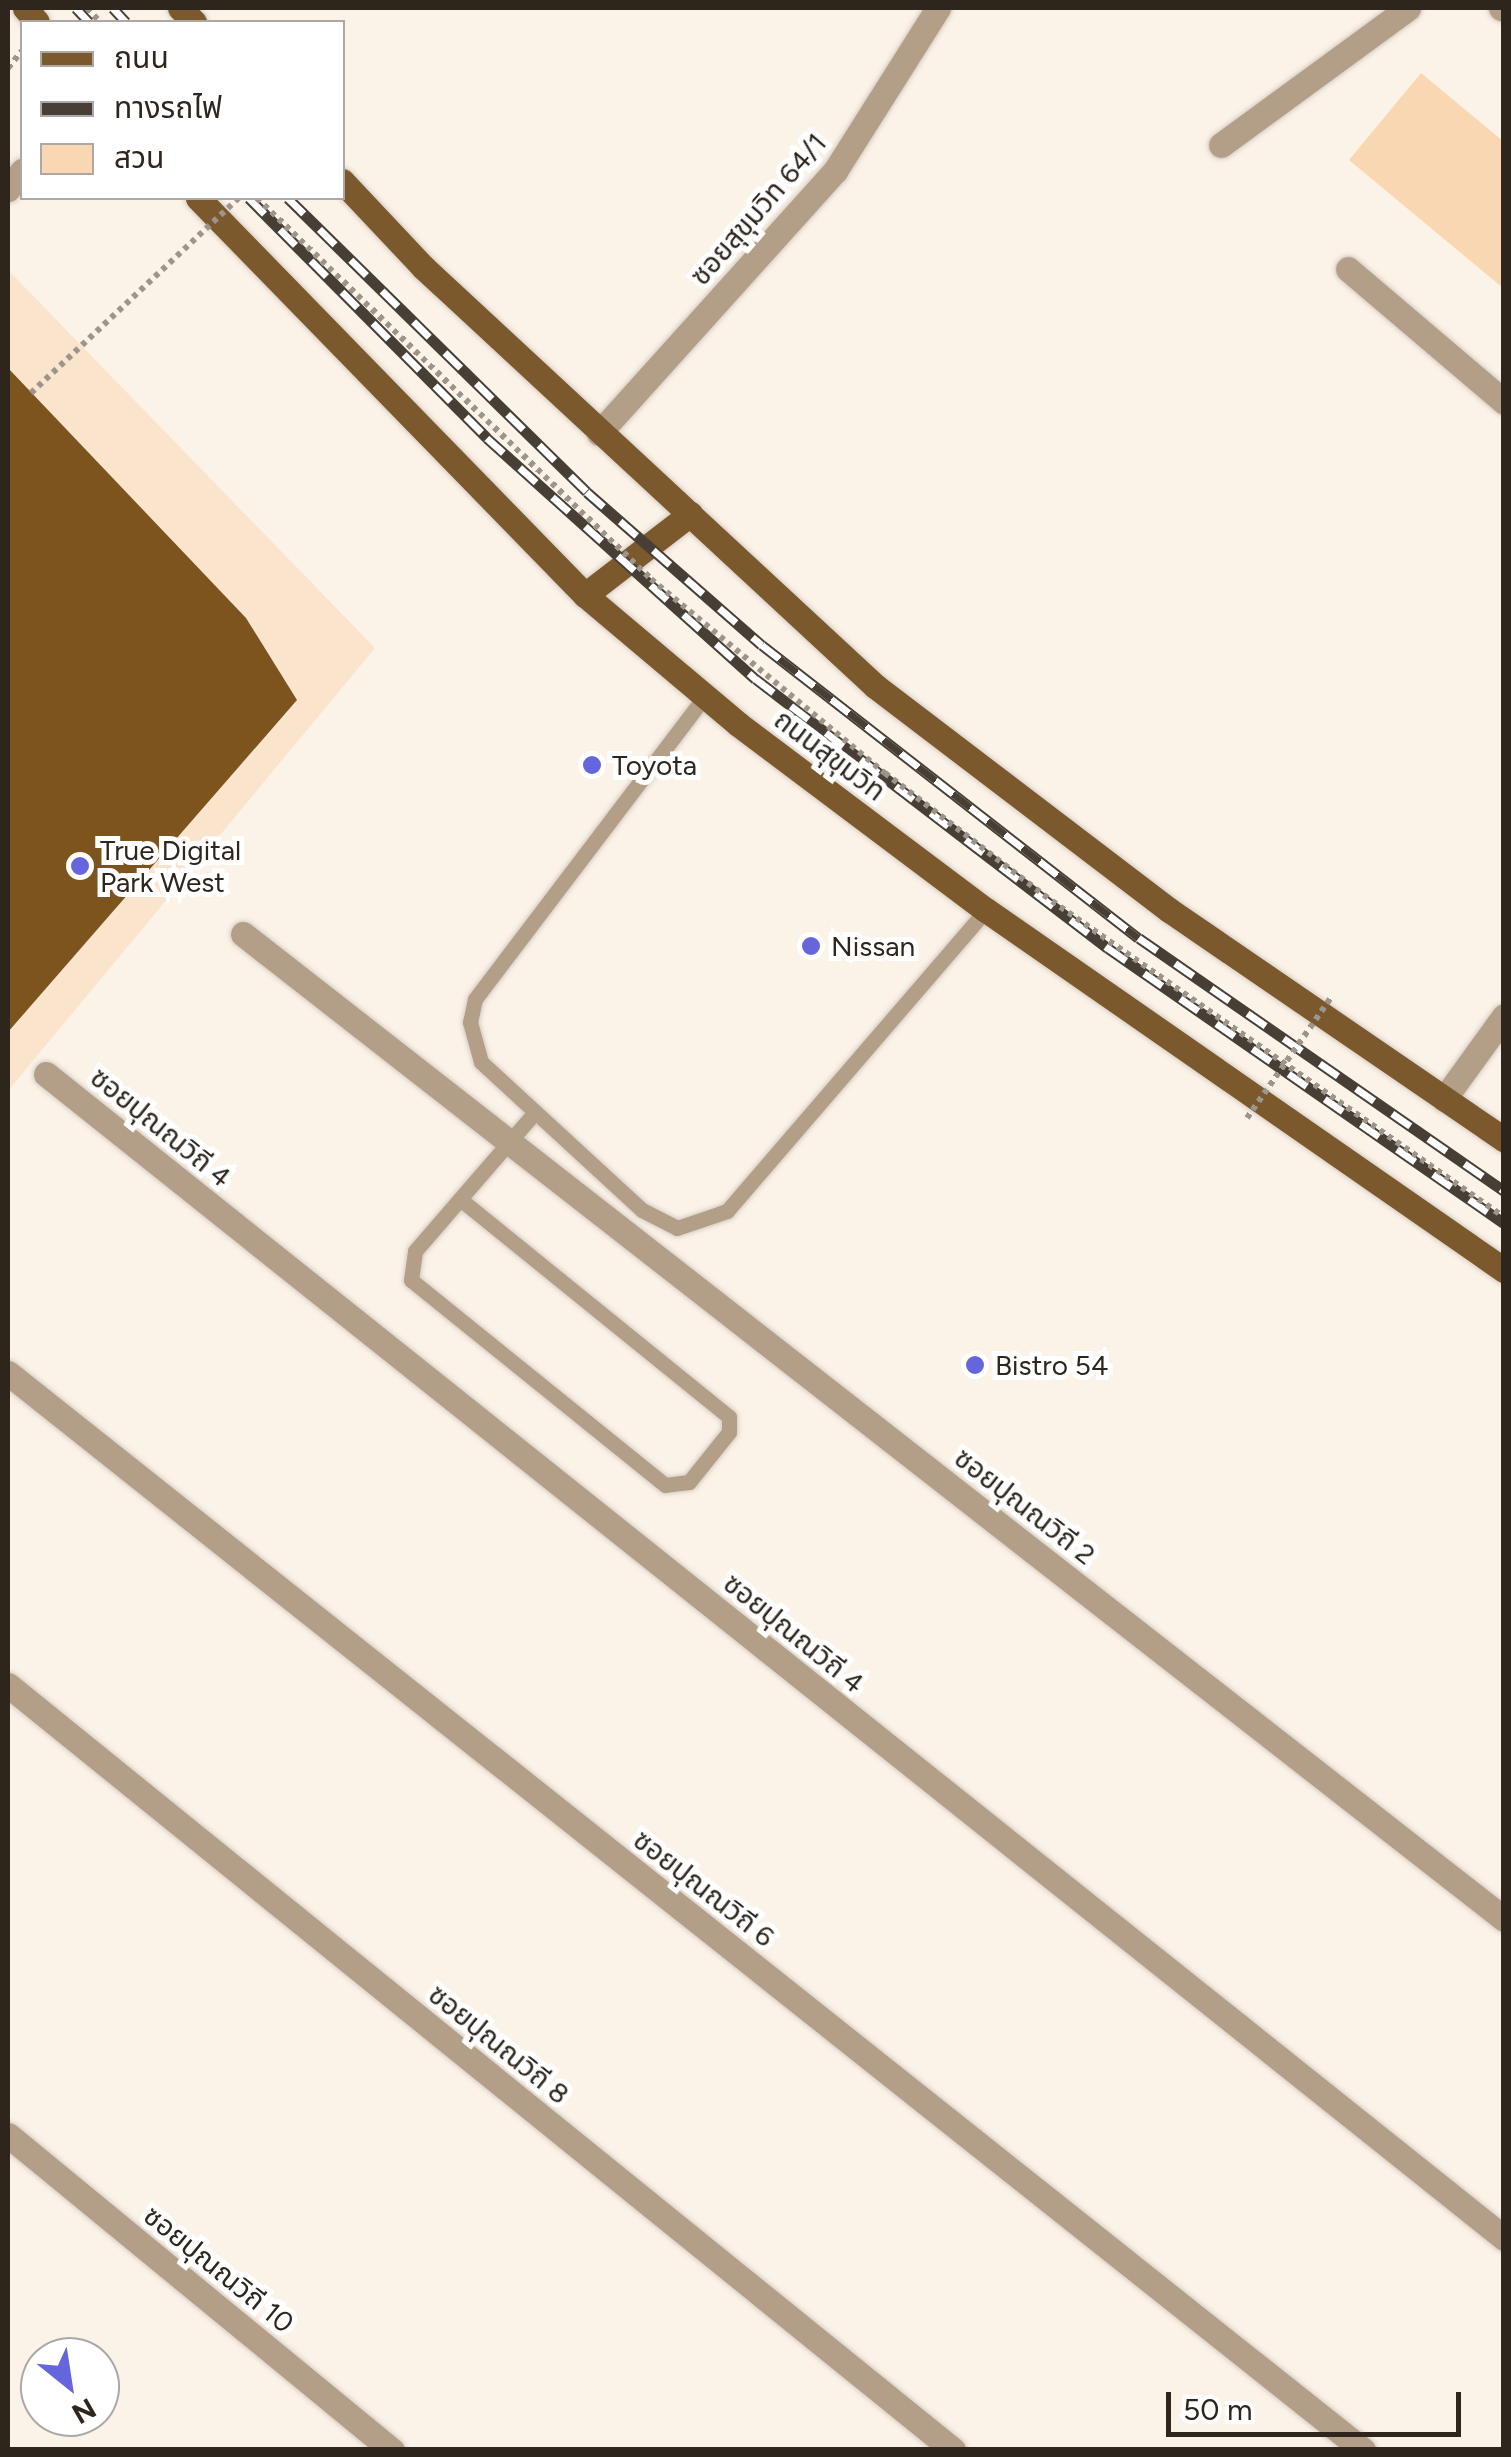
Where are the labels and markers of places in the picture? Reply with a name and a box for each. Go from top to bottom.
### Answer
place label: Toyota [612,748,697,782]
marker: Toyota [581,754,603,776]
place label: True Digital Park West [100,833,241,899]
marker: True Digital Park West [69,855,91,877]
place label: Nissan [831,929,915,963]
marker: Nissan [800,935,822,957]
place label: Bistro 54 [995,1348,1108,1382]
marker: Bistro 54 [964,1354,986,1376]

